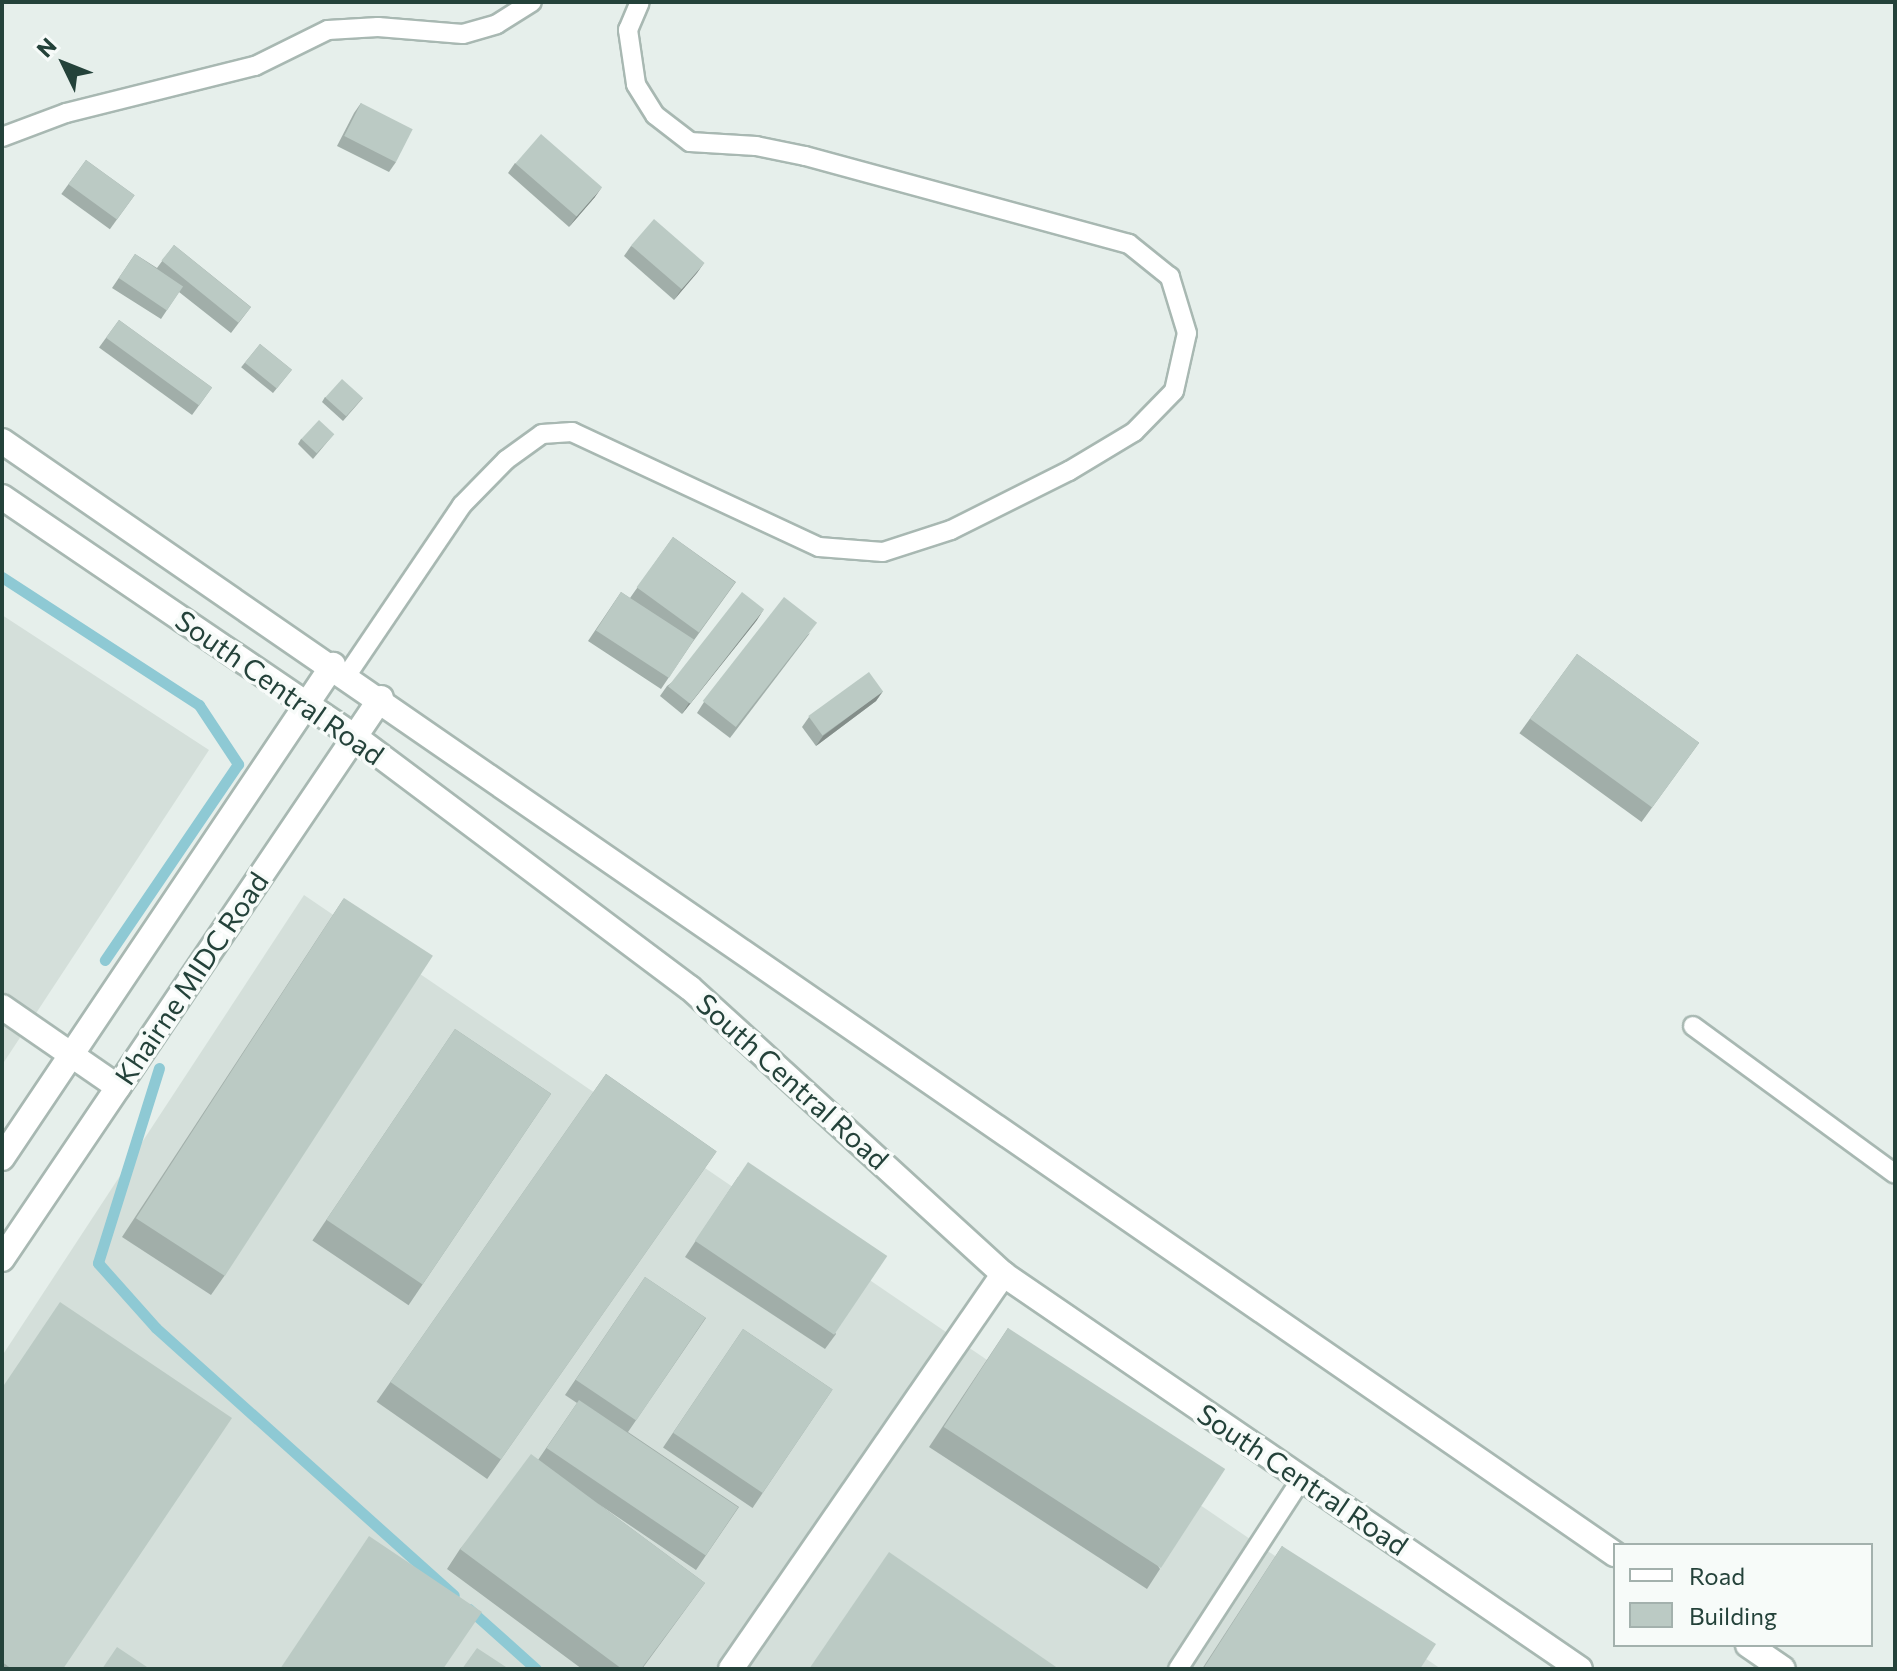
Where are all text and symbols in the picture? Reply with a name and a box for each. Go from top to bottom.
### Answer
north arrow [24,24,104,104]
text: N [31,32,62,63]
street label: South Central Road [169,603,391,771]
street label: Khairne MIDC Road [107,865,275,1091]
street label: South Central Road [690,986,896,1176]
street label: South Central Road [1191,1396,1415,1562]
legend [1613,1543,1873,1647]
text: Road [1689,1561,1745,1590]
text: Building [1689,1601,1777,1630]

